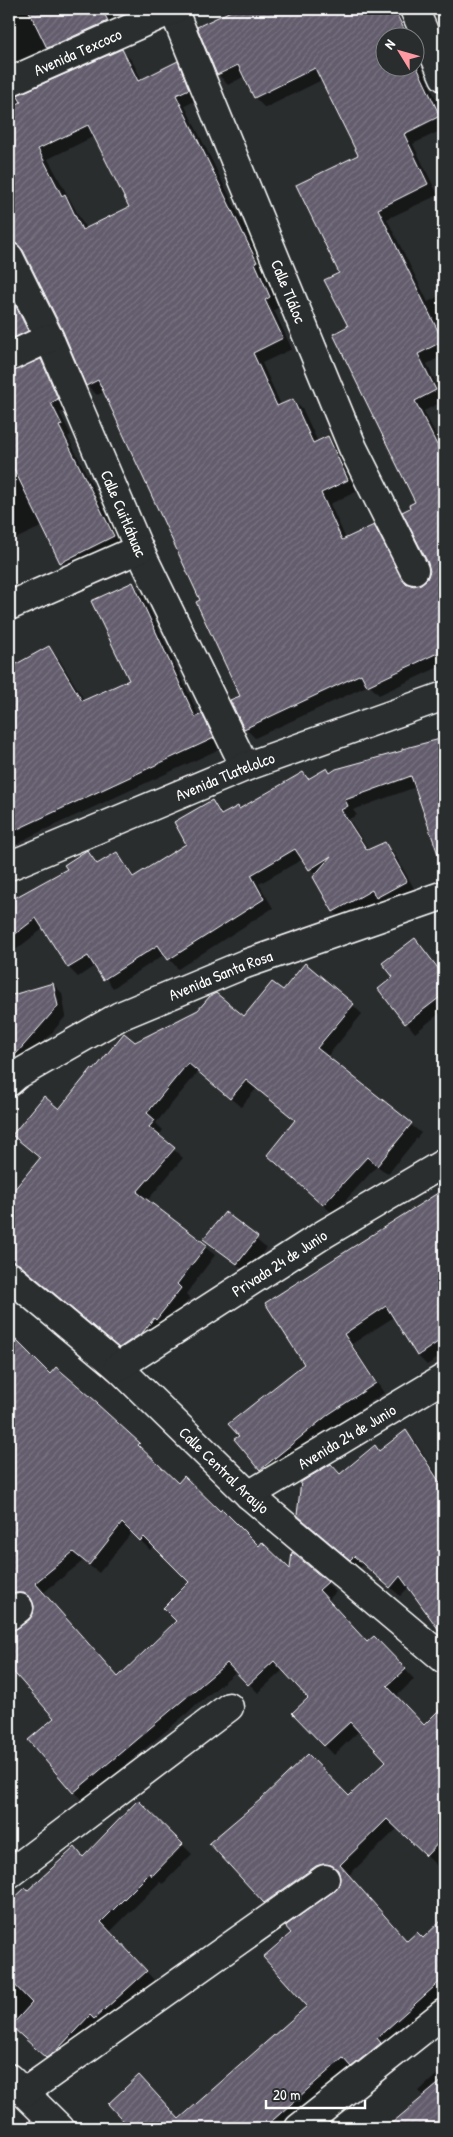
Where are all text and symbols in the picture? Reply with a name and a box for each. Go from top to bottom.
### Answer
street label: Avenida Texcoco [30,22,126,81]
north arrow [376,28,426,78]
text: N [379,35,399,53]
street label: Calle Tláloc [266,256,312,327]
street label: Calle Cuitláhuac [96,467,153,561]
street label: Avenida Tlatelolco [172,746,278,806]
street label: Avenida Santa Rosa [165,944,275,1006]
street label: Privada 24 de Junio [227,1224,332,1302]
street label: Avenida 24 de Junio [294,1398,400,1474]
street label: Calle Central Araujo [174,1422,274,1519]
scale bar [266,2077,364,2109]
text: 20 m [273,2084,300,2105]

